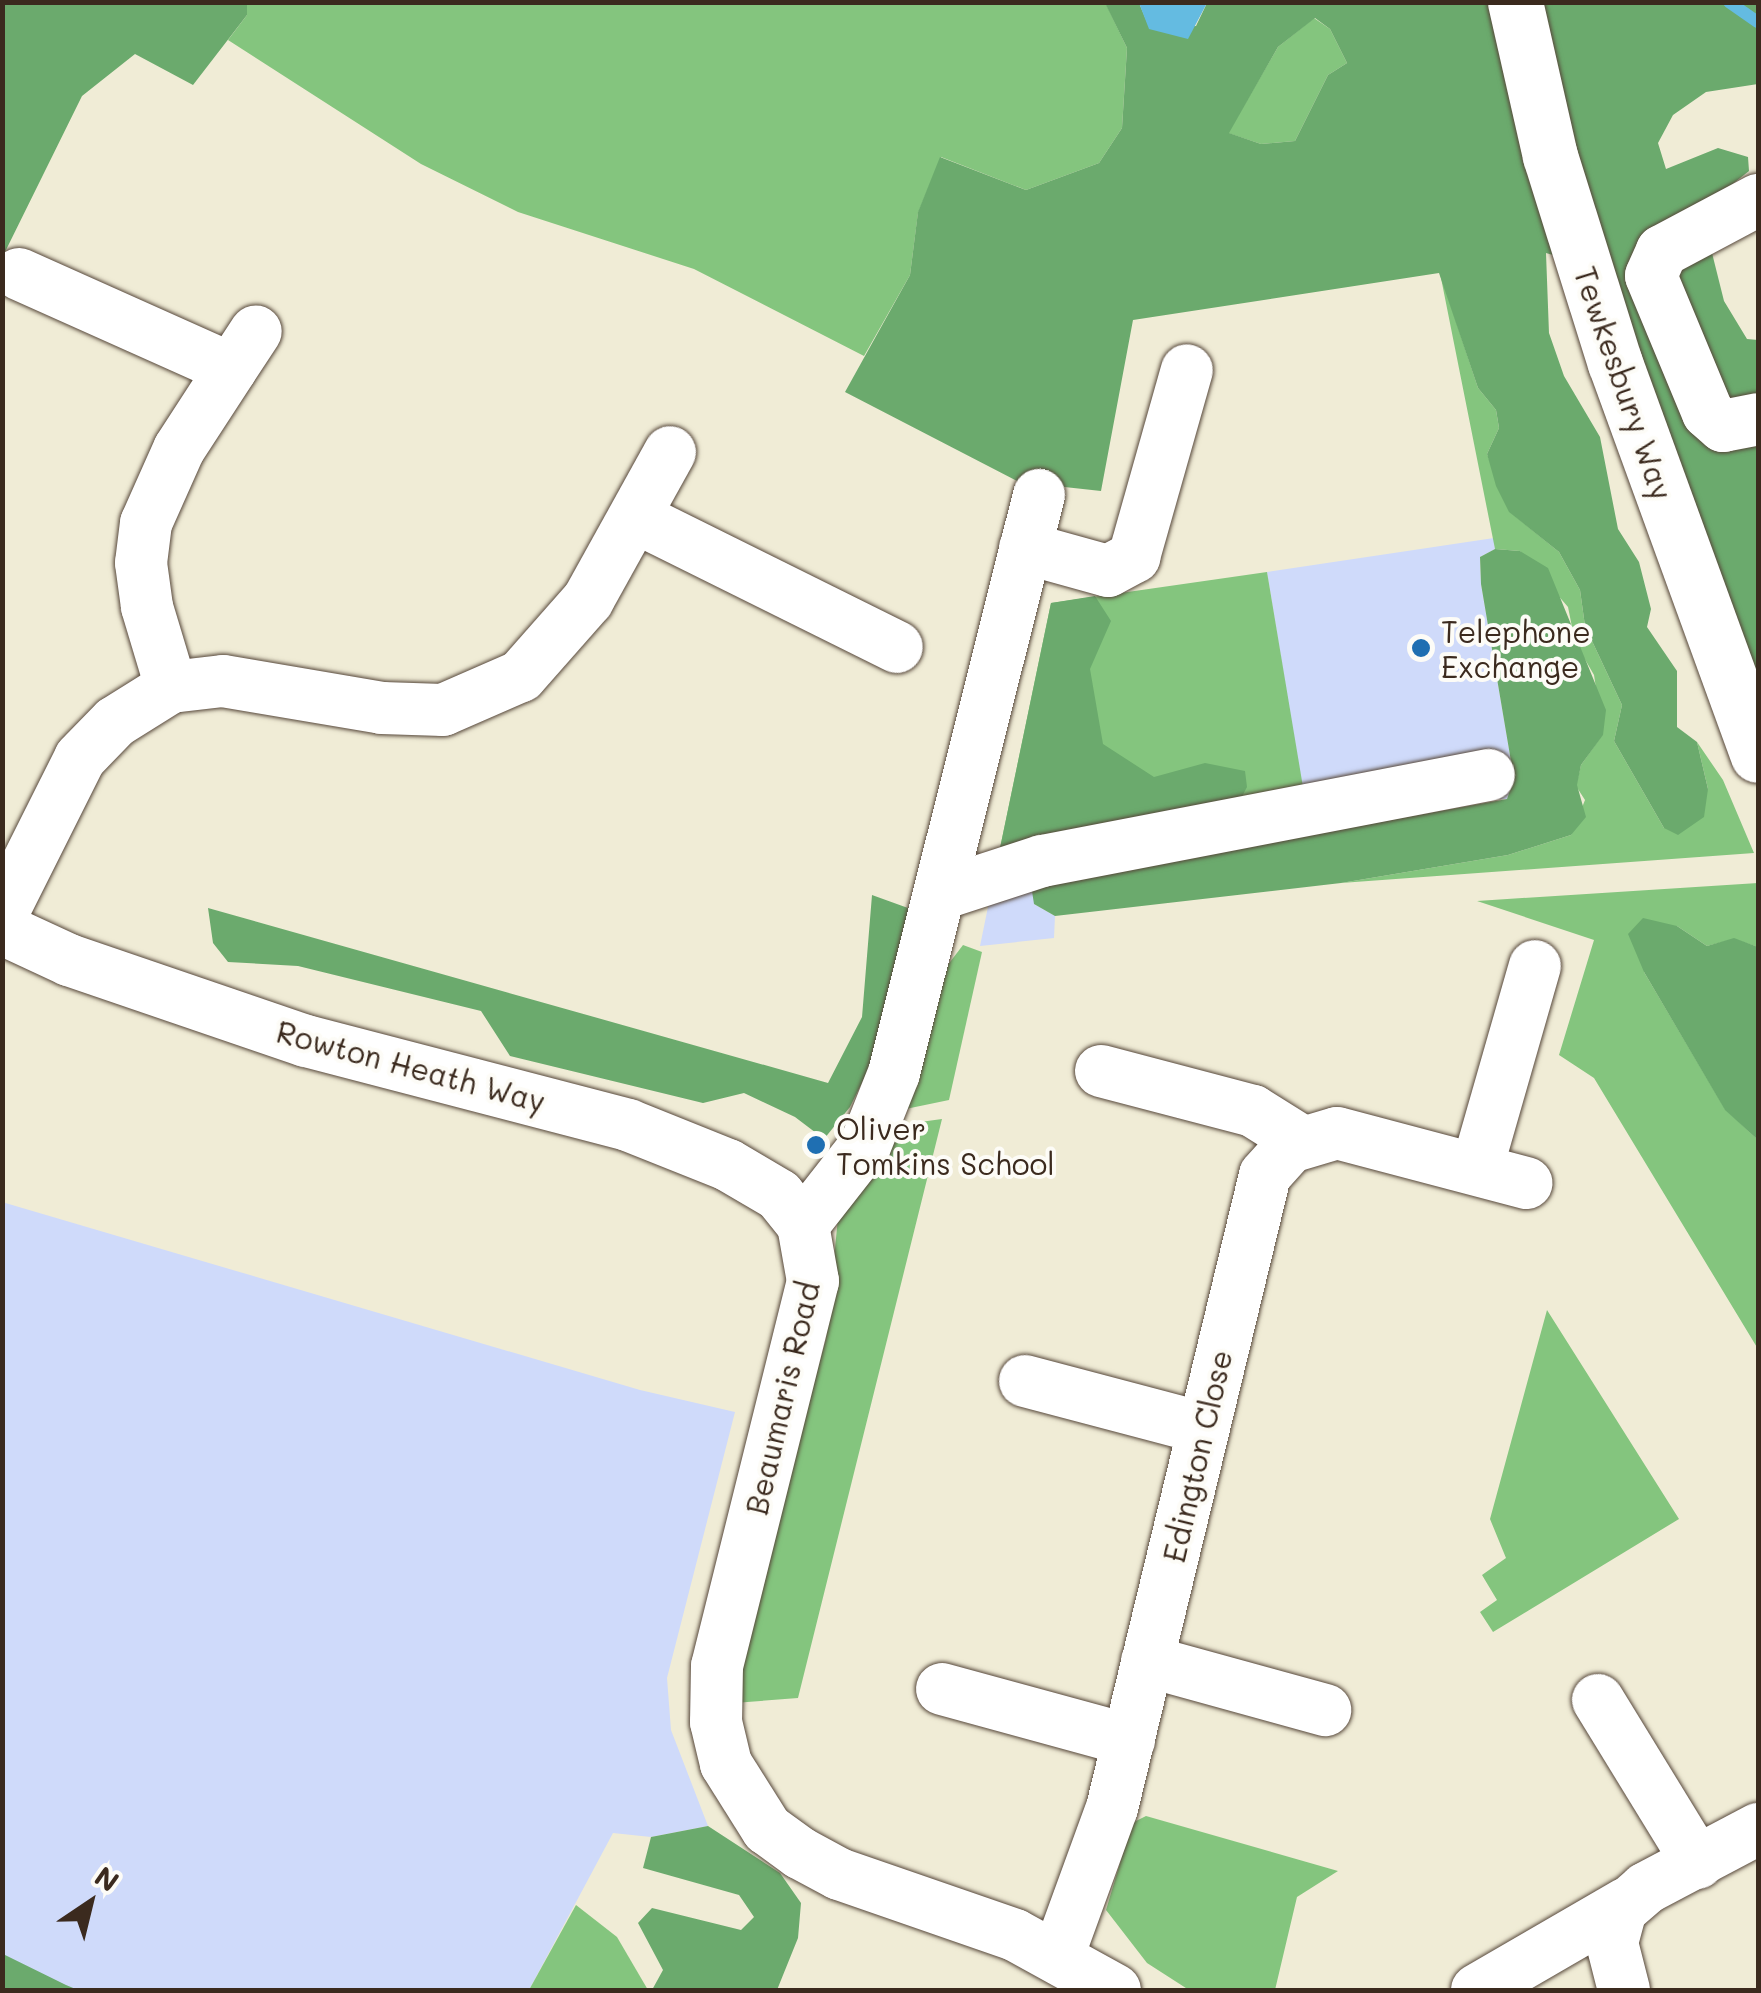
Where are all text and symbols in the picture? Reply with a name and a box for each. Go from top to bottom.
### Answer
street label: Tewkesbury Way [1567,262,1681,504]
place label: Telephone Exchange [1441,613,1591,684]
marker: Telephone Exchange [1410,637,1432,659]
street label: Rowton Heath Way [273,1013,549,1119]
place label: Oliver Tomkins School [836,1110,1055,1180]
marker: Oliver Tomkins School [805,1134,827,1156]
street label: Beaumaris Road [738,1278,826,1518]
street label: Edington Close [1155,1346,1239,1566]
north arrow [40,1853,140,1953]
text: N [88,1858,126,1899]

